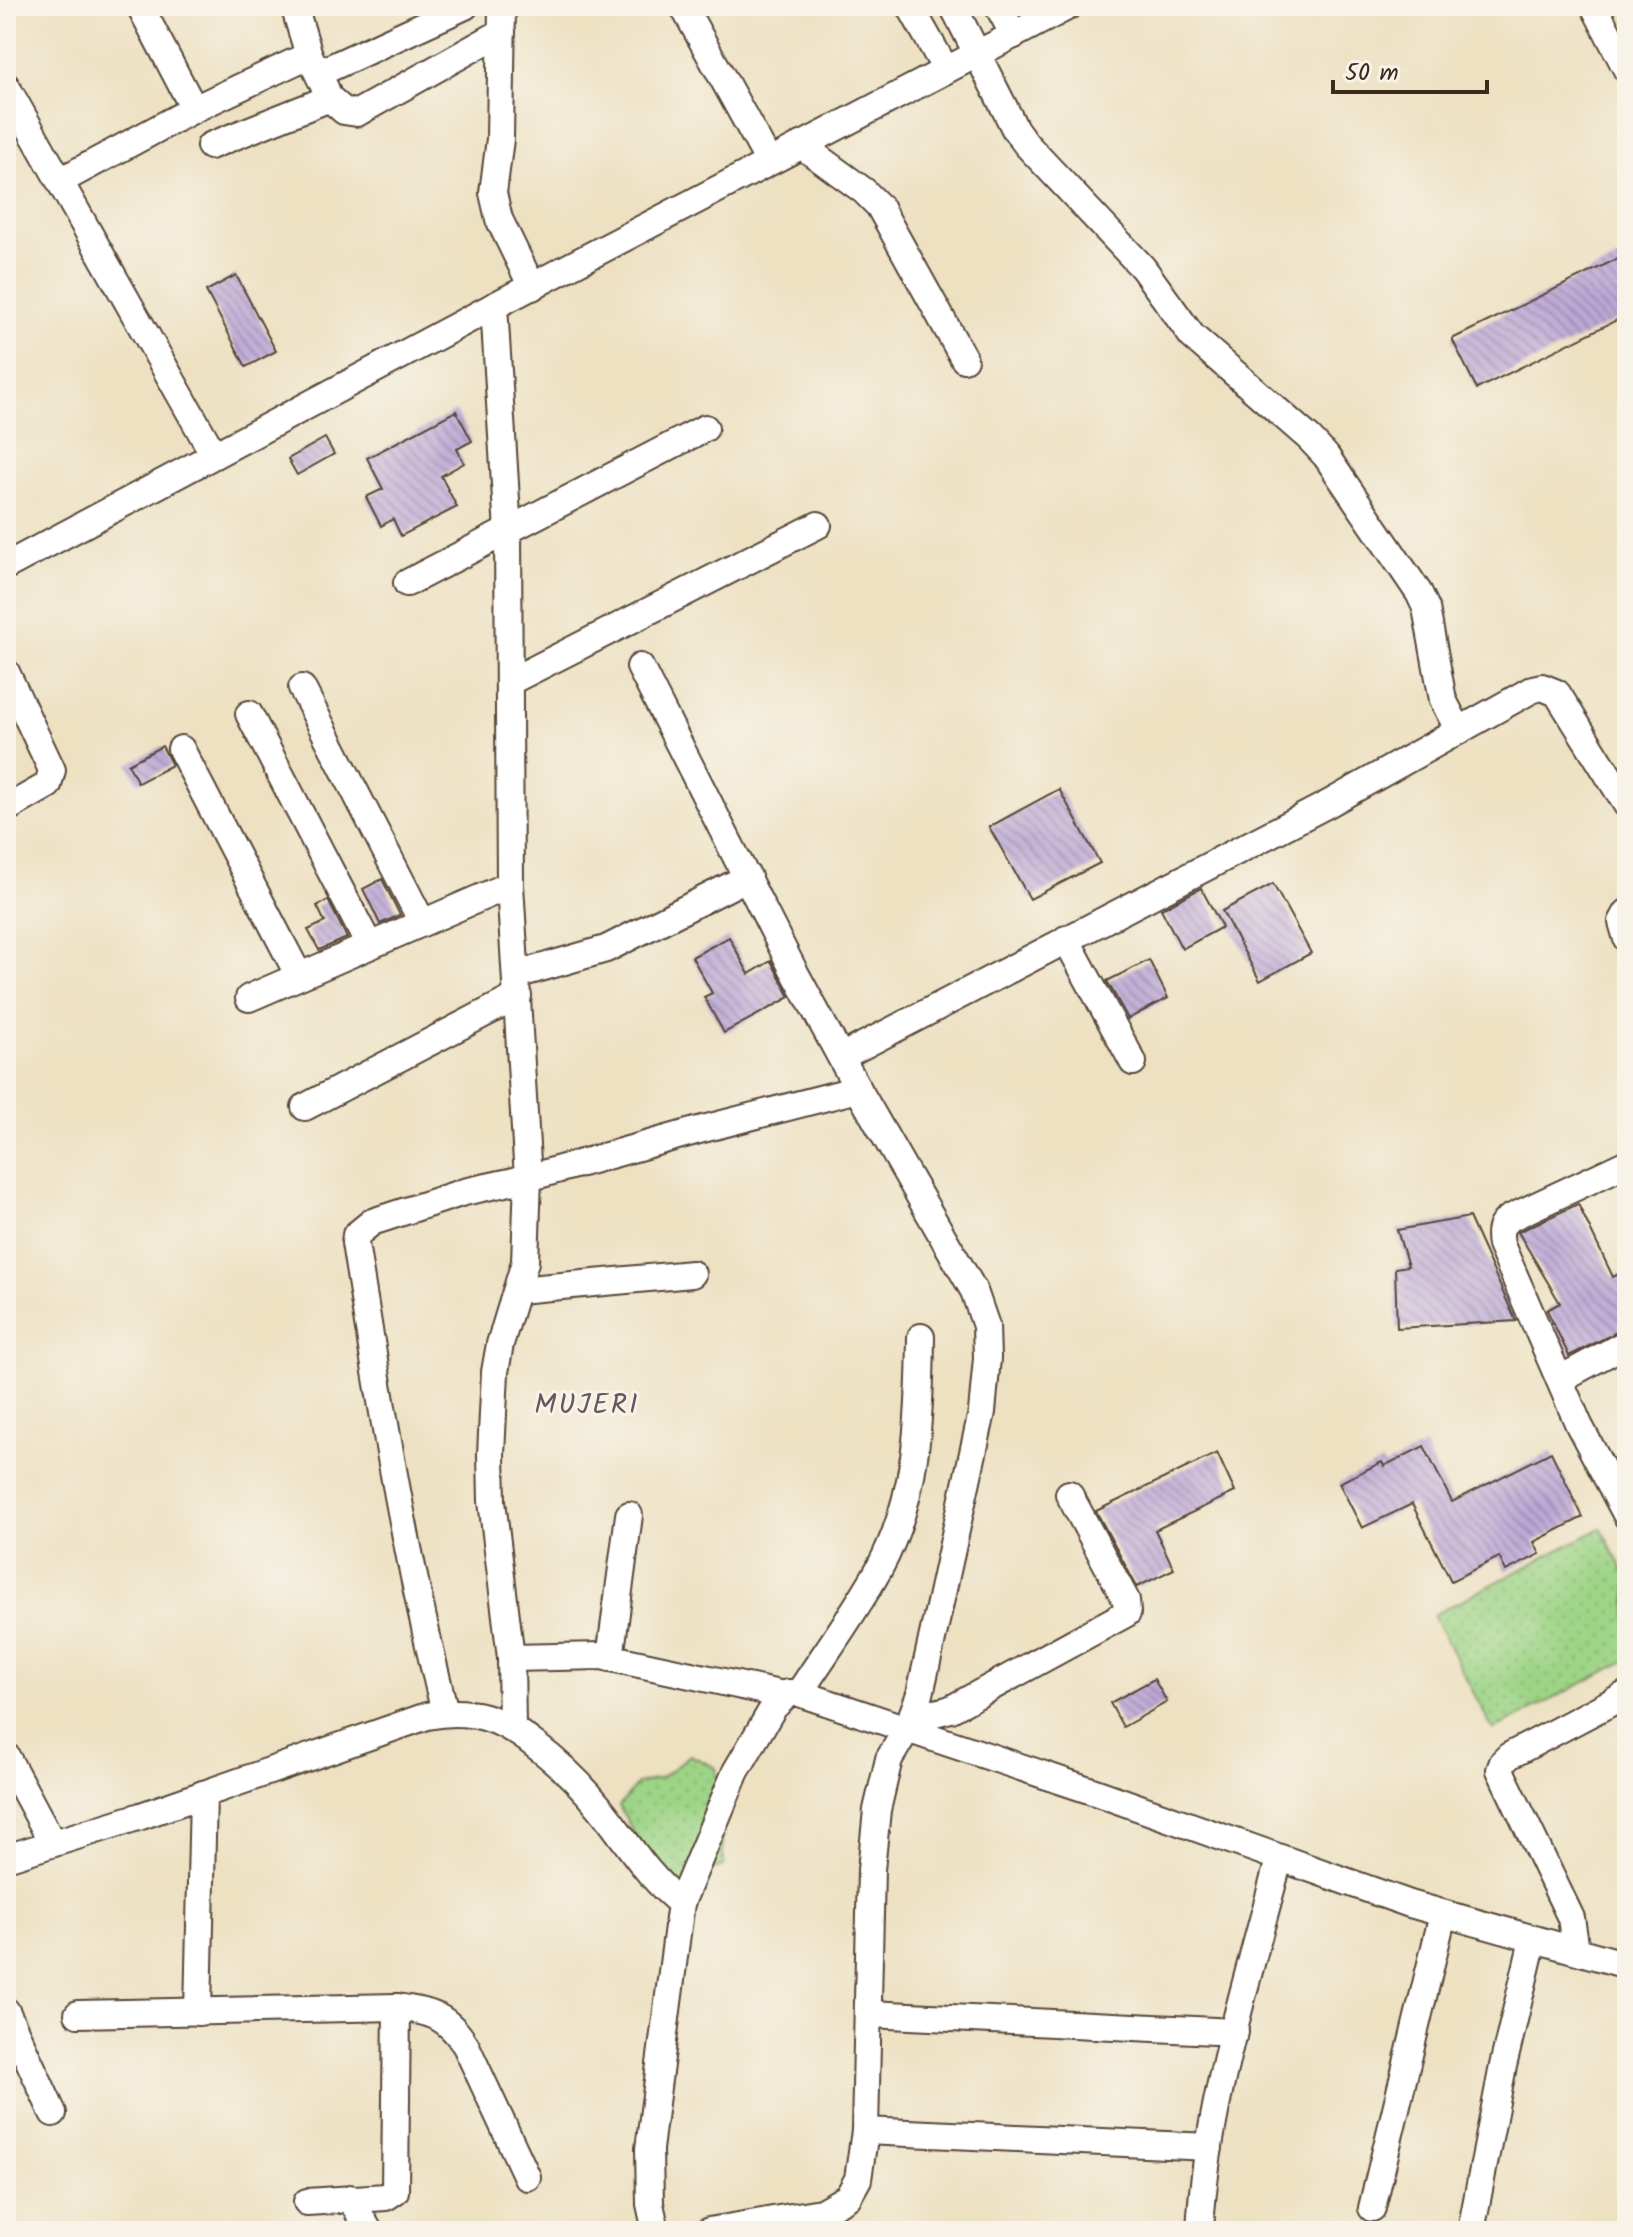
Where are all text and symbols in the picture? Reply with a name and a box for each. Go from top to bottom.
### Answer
scale bar [1333,44,1487,94]
text: 50 m [1345,54,1399,93]
district label: MUJERI [534,1383,640,1428]

